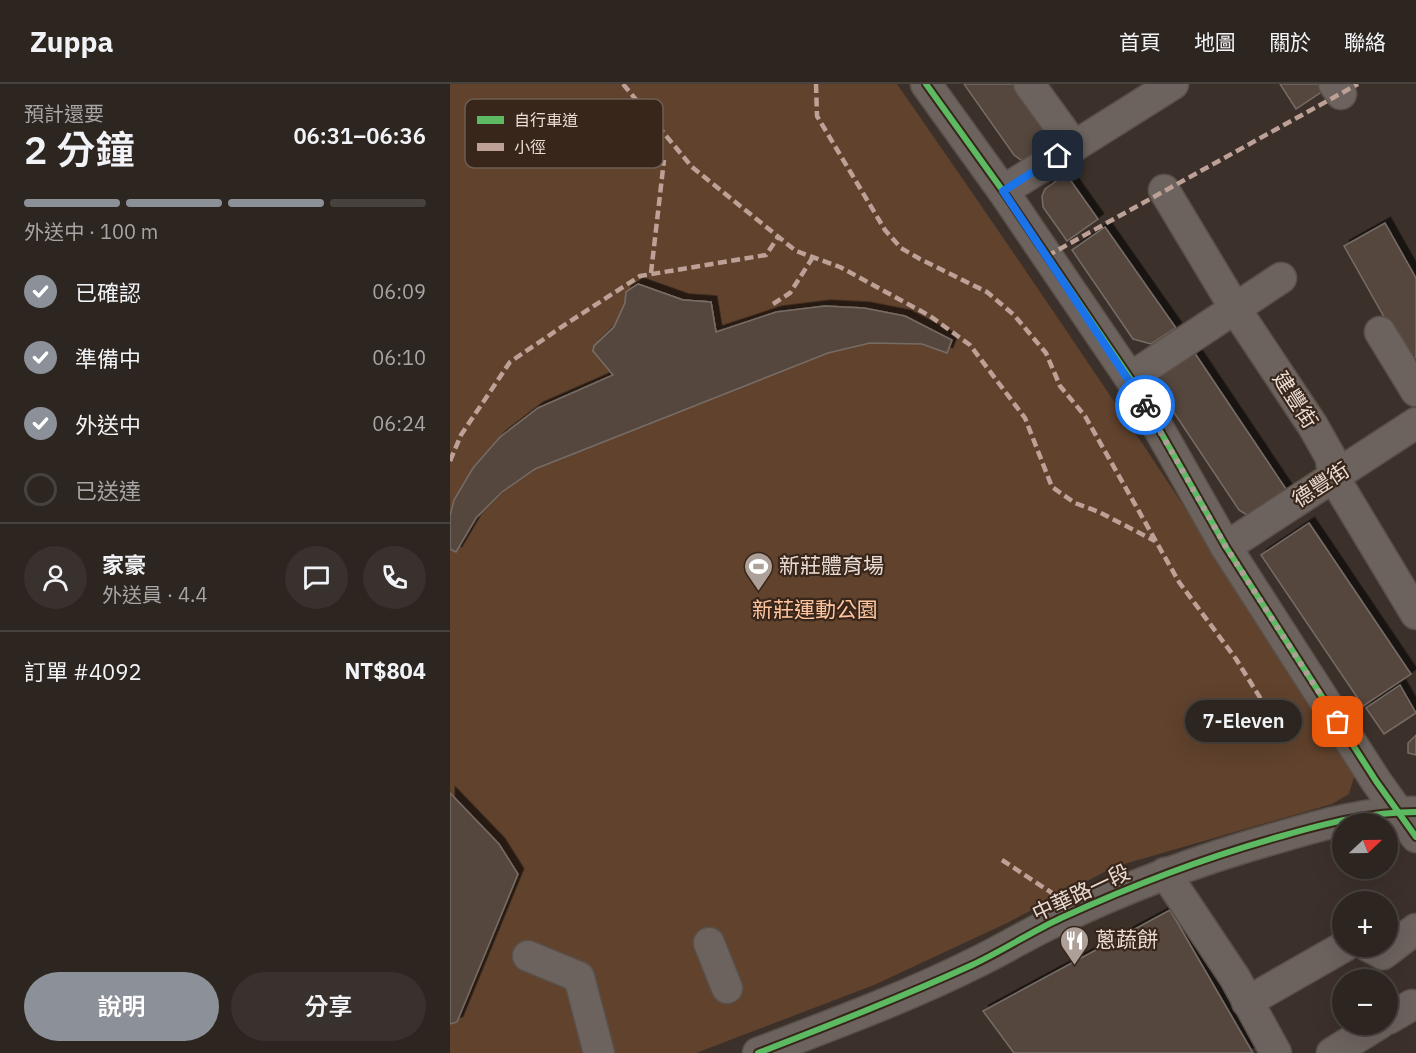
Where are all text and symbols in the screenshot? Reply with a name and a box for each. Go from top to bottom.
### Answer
text: Zuppa [30,23,114,60]
text: 首頁 [1119,28,1161,56]
text: 地圖 [1194,28,1236,56]
text: 關於 [1269,28,1311,56]
text: 聯絡 [1344,28,1386,56]
legend [465,99,663,168]
text: 預計還要 [24,100,104,127]
text: 自行車道 [514,110,578,130]
text: 06:31–06:36 [293,121,426,150]
text: 2 分鐘 [24,124,135,175]
pin [1032,130,1083,181]
text: 小徑 [514,137,546,157]
icon: home [1041,139,1074,172]
text: 外送中 · 100 m [24,218,158,245]
icon: check [24,275,57,308]
text: 已確認 [75,278,141,307]
text: 06:09 [372,278,426,305]
icon: check [24,341,57,374]
text: 準備中 [75,344,141,373]
text: 06:10 [372,344,426,371]
street label: 建豐街 [1267,365,1325,433]
courier [1115,375,1175,435]
icon: bike [1129,389,1162,422]
icon: check [24,407,57,440]
text: 外送中 [75,410,141,439]
text: 06:24 [372,410,426,437]
street label: 德豐街 [1286,455,1354,513]
text: 已送達 [75,476,141,505]
button: person [24,546,87,609]
button: chat [285,546,348,609]
button: phone [363,546,426,609]
text: 家豪 [102,550,146,579]
sports icon: 新莊體育場 [742,550,774,592]
place label: 新莊體育場 [779,551,884,579]
text: 外送員 · 4.4 [102,581,207,608]
park label: 新莊運動公園 [752,595,878,623]
text: NT$804 [344,656,426,685]
text: 訂單 #4092 [24,657,142,686]
pin [1312,696,1363,747]
callout: 7-Eleven [1185,701,1302,743]
icon: bag [1321,705,1354,738]
text: 7-Eleven [1202,707,1285,734]
north arrow [1332,813,1398,879]
map controls [1332,813,1398,1035]
street label: 中華路一段 [1027,857,1134,927]
button: + [1332,891,1398,957]
restaurant icon: 蔥蔬餅 [1058,924,1090,966]
place label: 蔥蔬餅 [1095,925,1158,953]
button: − [1332,969,1398,1035]
button: 說明 [24,972,219,1041]
button: 分享 [231,972,426,1041]

